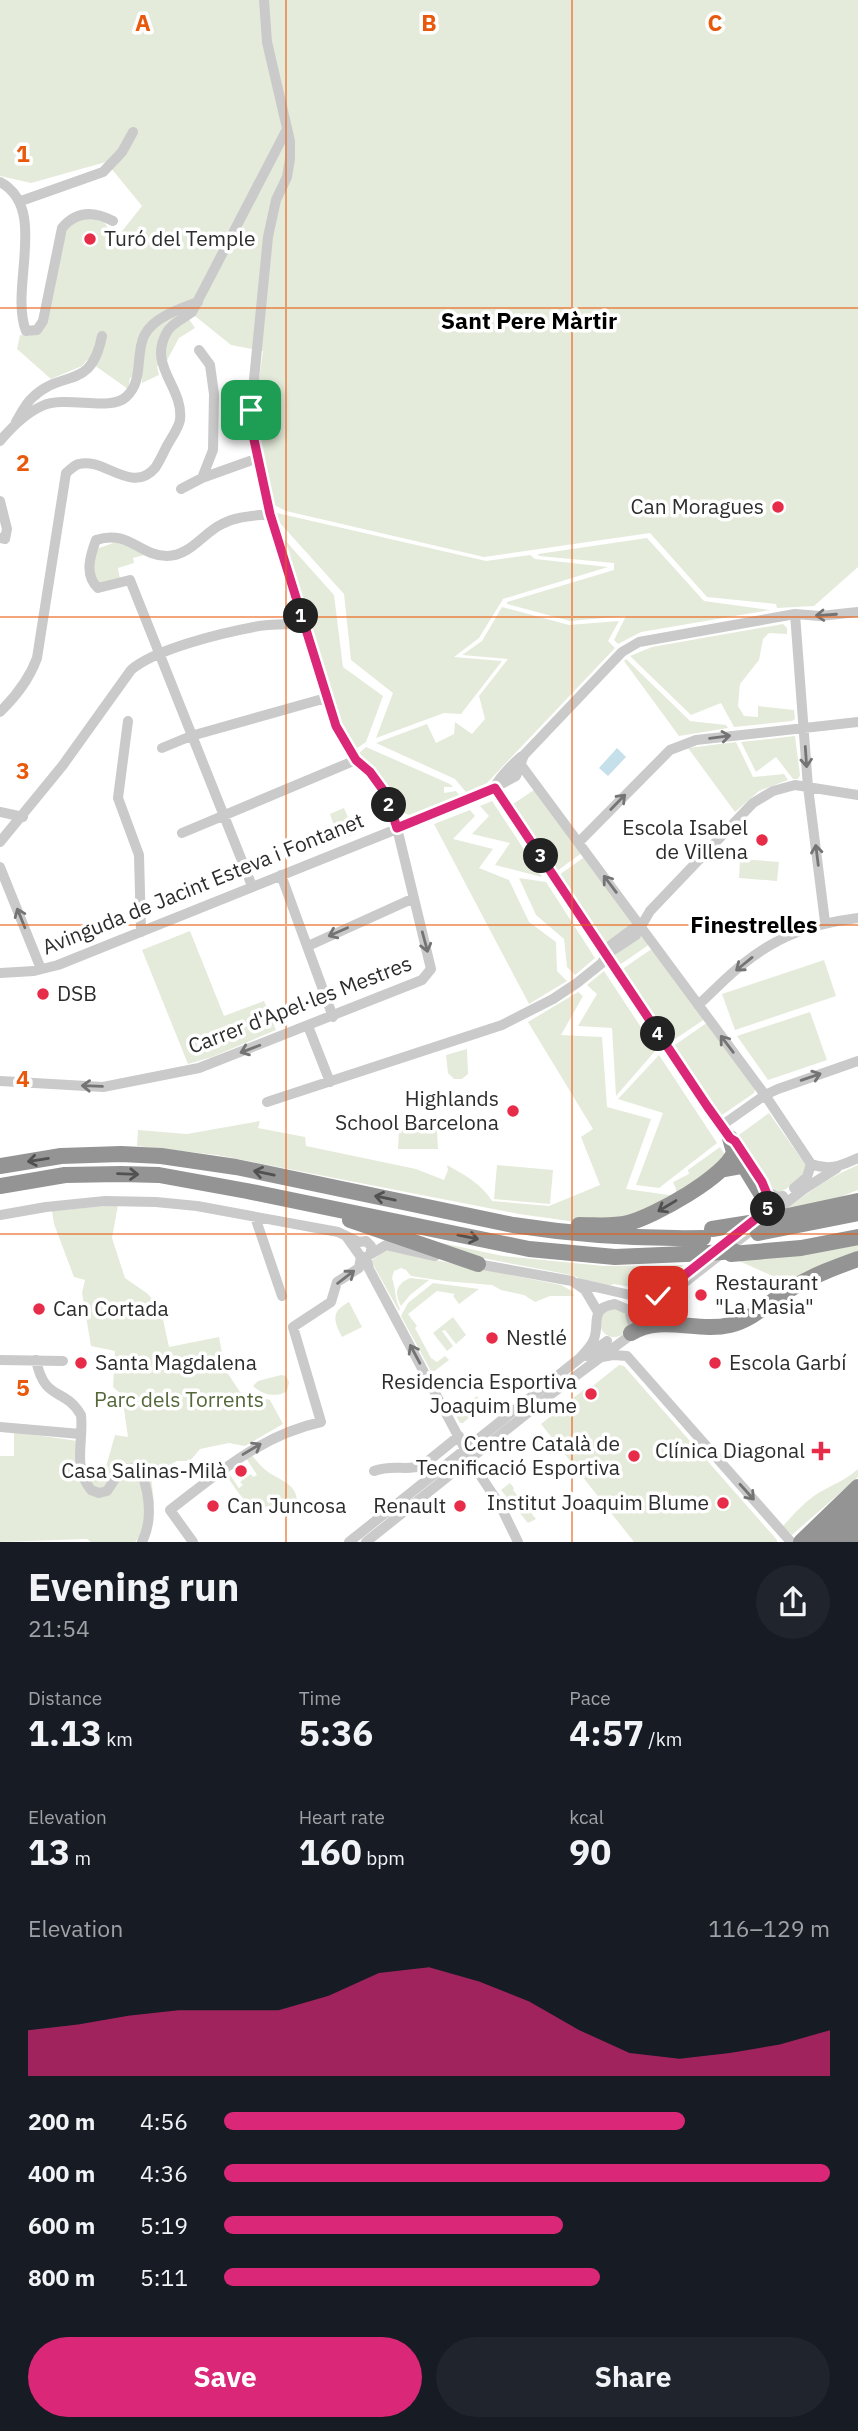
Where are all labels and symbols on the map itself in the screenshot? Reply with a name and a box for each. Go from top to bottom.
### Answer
text: A [135,7,151,37]
text: B [421,7,437,37]
text: C [708,7,723,37]
text: 1 [16,138,30,168]
place label: Turó del Temple [104,224,256,252]
marker: Turó del Temple [82,231,98,247]
district label: Sant Pere Màrtir [441,305,617,335]
pin [221,380,281,440]
text: 2 [16,447,30,477]
place label: Can Moragues [631,492,764,520]
marker: Can Moragues [770,499,786,515]
pin: 1 [284,598,318,634]
one-way arrow [815,608,838,621]
one-way arrow [708,731,730,744]
one-way arrow [800,746,813,769]
text: 3 [16,755,30,785]
pin: 2 [372,788,406,822]
one-way arrow [610,794,627,811]
street label: Avinguda de Jacint Esteva i Fontanet [38,806,367,961]
place label: Escola Isabel de Villena [622,813,748,865]
marker: Escola Isabel de Villena [754,832,770,848]
pin: 3 [524,838,558,874]
one-way arrow [810,844,823,866]
one-way arrow [603,875,618,894]
one-way arrow [13,908,26,929]
district label: Finestrelles [690,909,818,939]
one-way arrow [328,926,350,939]
one-way arrow [419,930,432,953]
street label: Carrer d'Apel·les Mestres [184,948,416,1060]
one-way arrow [735,956,753,972]
place label: DSB [57,979,97,1007]
marker: DSB [35,986,51,1002]
pin: 4 [640,1016,676,1052]
one-way arrow [720,1035,735,1054]
one-way arrow [240,1043,262,1056]
text: 4 [16,1063,30,1093]
one-way arrow [800,1070,822,1083]
one-way arrow [81,1080,104,1093]
place label: Highlands School Barcelona [335,1084,499,1136]
marker: Highlands School Barcelona [505,1103,521,1119]
one-way arrow [27,1154,50,1167]
one-way arrow [253,1166,276,1180]
one-way arrow [116,1168,139,1181]
one-way arrow [374,1191,397,1205]
pin: 5 [750,1192,786,1226]
one-way arrow [657,1199,677,1213]
one-way arrow [456,1230,479,1244]
pin [628,1266,688,1326]
place label: Restaurant "La Masia" [715,1268,818,1320]
one-way arrow [336,1270,355,1285]
marker: Restaurant "La Masia" [693,1287,709,1303]
place label: Can Cortada [53,1294,169,1322]
marker: Can Cortada [31,1301,47,1317]
place label: Nestlé [506,1323,567,1351]
marker: Nestlé [484,1330,500,1346]
one-way arrow [408,1344,422,1365]
place label: Santa Magdalena [95,1348,257,1376]
place label: Escola Garbí [729,1348,847,1376]
marker: Santa Magdalena [73,1355,89,1371]
marker: Escola Garbí [707,1355,723,1371]
place label: Residencia Esportiva Joaquim Blume [381,1367,577,1419]
text: 5 [16,1372,30,1402]
park label: Parc dels Torrents [94,1385,264,1413]
marker: Residencia Esportiva Joaquim Blume [583,1386,599,1402]
place label: Centre Català de Tecnificació Esportiva [416,1429,620,1481]
place label: Clínica Diagonal [655,1436,805,1464]
marker: Clínica Diagonal [811,1441,831,1461]
one-way arrow [242,1442,261,1457]
marker: Centre Català de Tecnificació Esportiva [626,1448,642,1464]
place label: Casa Salinas-Milà [61,1456,227,1484]
marker: Casa Salinas-Milà [233,1463,249,1479]
one-way arrow [739,1483,755,1501]
place label: Institut Joaquim Blume [487,1488,709,1516]
place label: Can Juncosa [227,1491,346,1519]
place label: Renault [373,1491,446,1519]
marker: Institut Joaquim Blume [715,1495,731,1511]
marker: Can Juncosa [205,1498,221,1514]
marker: Renault [452,1498,468,1514]

